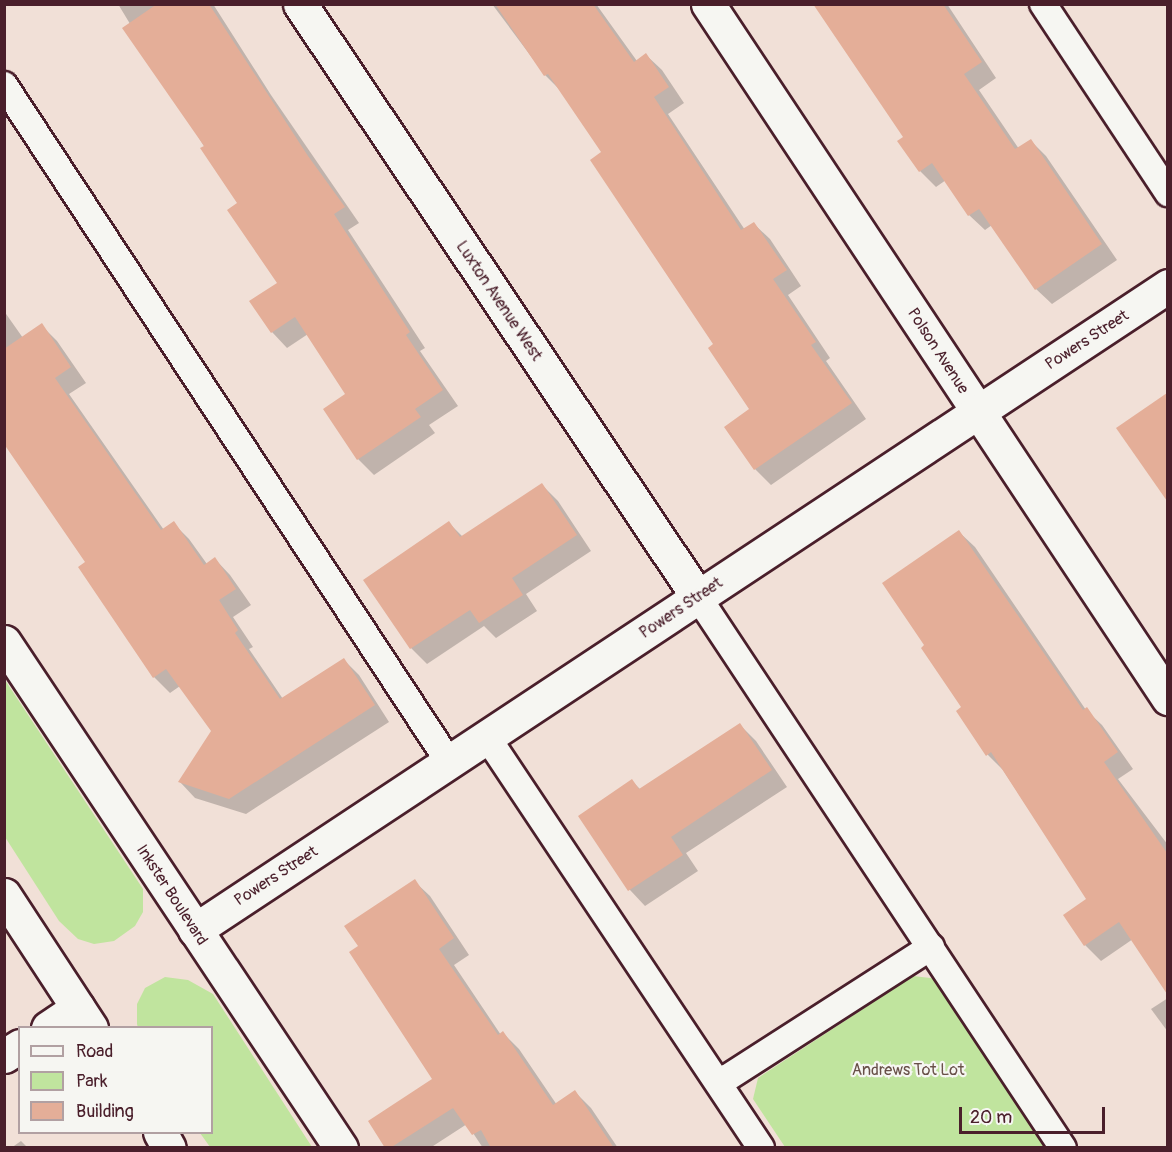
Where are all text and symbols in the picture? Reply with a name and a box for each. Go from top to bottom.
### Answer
street label: Luxton Avenue West [452,237,546,365]
street label: Polson Avenue [903,304,973,398]
street label: Powers Street [1042,306,1132,374]
street label: Powers Street [636,573,726,643]
street label: Inkster Boulevard [132,841,212,949]
street label: Powers Street [231,842,321,910]
legend [18,1026,213,1134]
text: Road [76,1040,113,1063]
park label: Andrews Tot Lot [852,1060,964,1080]
text: Park [76,1070,108,1093]
scale bar [962,1095,1108,1133]
text: Building [76,1100,134,1123]
text: 20 m [970,1106,1012,1129]

